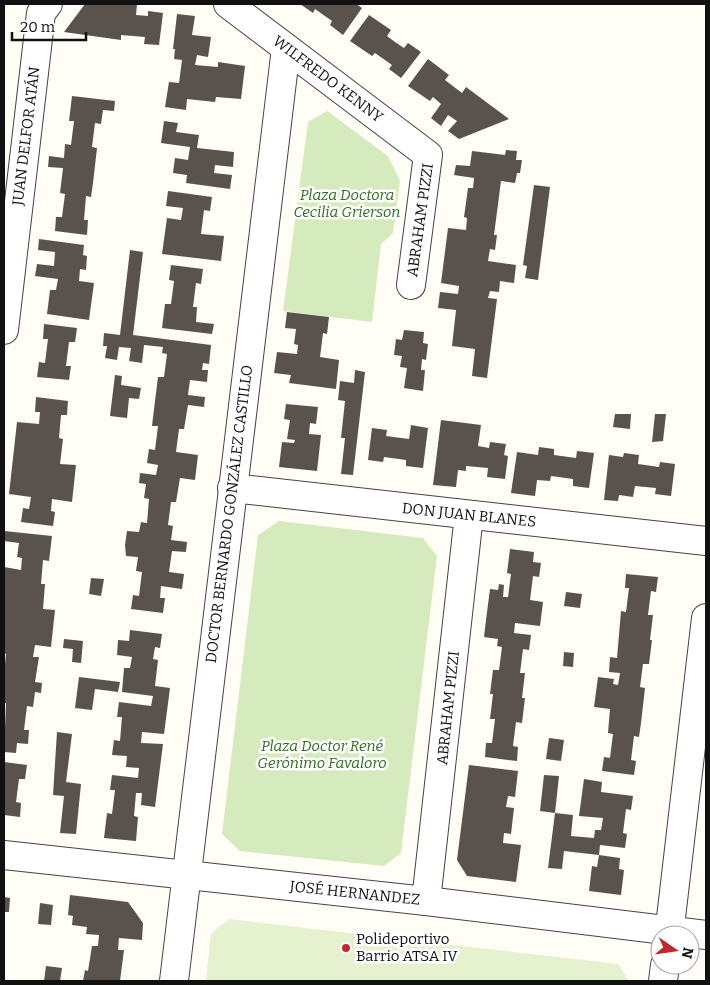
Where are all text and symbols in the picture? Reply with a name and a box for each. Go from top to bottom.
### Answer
scale bar [12,10,86,42]
text: 20 m [20,18,56,36]
street label: WILFREDO KENNY [269,32,387,127]
street label: JUAN DELFOR ATÁN [8,65,43,208]
street label: ABRAHAM PIZZI [403,162,437,278]
park label: Plaza Doctora Cecilia Grierson [294,186,400,221]
street label: DOCTOR BERNARDO GONZÁLEZ CASTILLO [202,364,256,664]
street label: DON JUAN BLANES [401,499,537,531]
street label: ABRAHAM PIZZI [433,650,463,766]
park label: Plaza Doctor René Gerónimo Favaloro [257,737,387,772]
street label: JOSÉ HERNANDEZ [288,877,421,909]
north arrow [650,925,700,975]
place label: Polideportivo Barrio ATSA IV [356,930,458,965]
marker: Polideportivo Barrio ATSA IV [340,942,352,954]
text: N [678,946,697,960]

